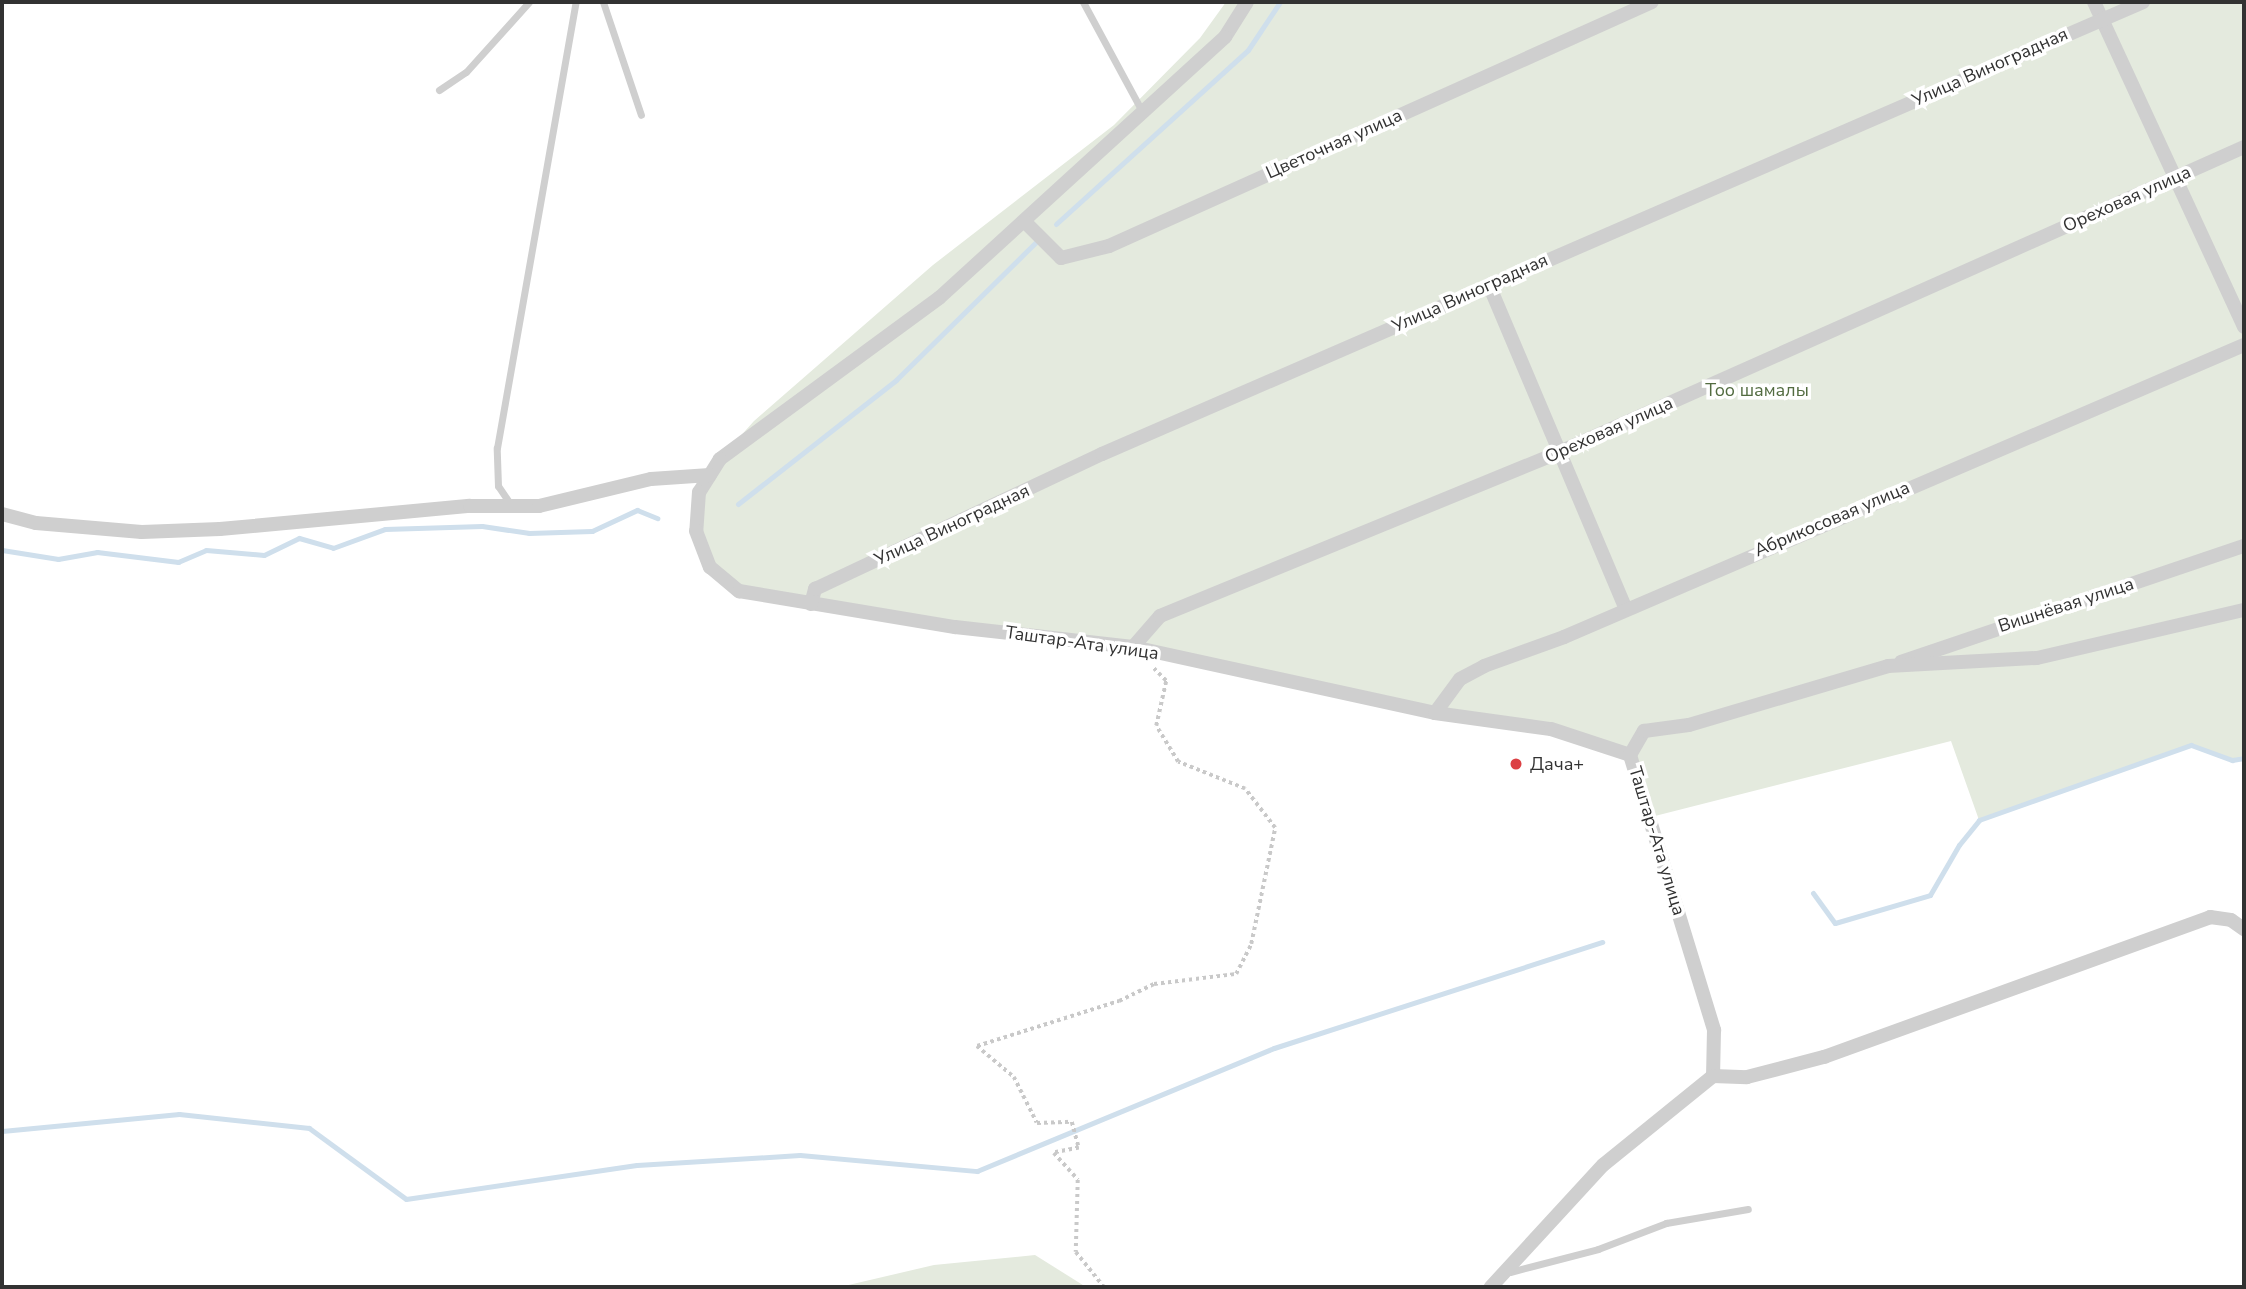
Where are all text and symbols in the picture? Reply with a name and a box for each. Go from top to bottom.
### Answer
street label: Улица Виноградная [1909,23,2071,111]
street label: Цветочная улица [1263,104,1405,184]
street label: Ореховая улица [2060,161,2194,237]
street label: Улица Виноградная [1389,249,1551,337]
park label: Тоо шамалы [1705,379,1809,401]
street label: Ореховая улица [1542,392,1676,468]
street label: Абрикосовая улица [1751,477,1913,561]
street label: Улица Виноградная [871,480,1033,570]
street label: Вишнёвая улица [1995,573,2137,637]
street label: Таштар-Ата улица [1004,622,1160,664]
place label: Дача+ [1530,753,1584,775]
marker: Дача+ [1508,756,1524,772]
street label: Таштар-Ата улица [1624,764,1690,918]

